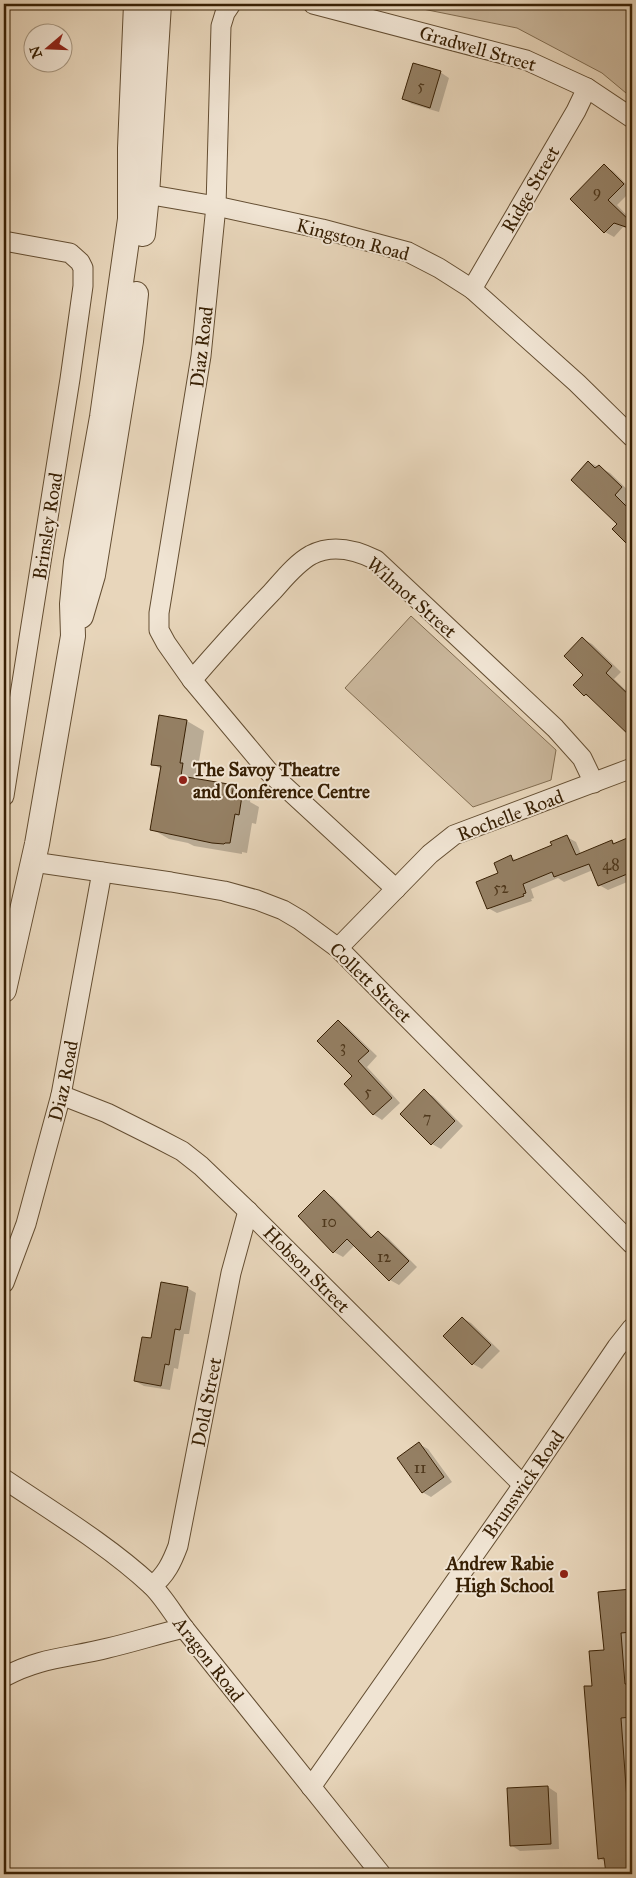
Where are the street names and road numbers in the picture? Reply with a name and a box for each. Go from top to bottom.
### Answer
street label: Gradwell Street [417,21,539,76]
street label: Ridge Street [496,142,565,237]
street label: Kingston Road [294,213,412,267]
street label: Diaz Road [185,305,218,389]
street label: Brinsley Road [28,470,67,581]
street label: Wilmot Street [362,552,462,643]
street label: Rochelle Road [454,784,567,846]
street label: Collett Street [325,937,417,1027]
street label: Diaz Road [43,1038,83,1124]
street label: Hobson Street [258,1221,355,1318]
street label: Dold Street [187,1355,226,1449]
street label: Brunswick Road [478,1426,569,1543]
street label: Aragon Road [167,1611,249,1707]

